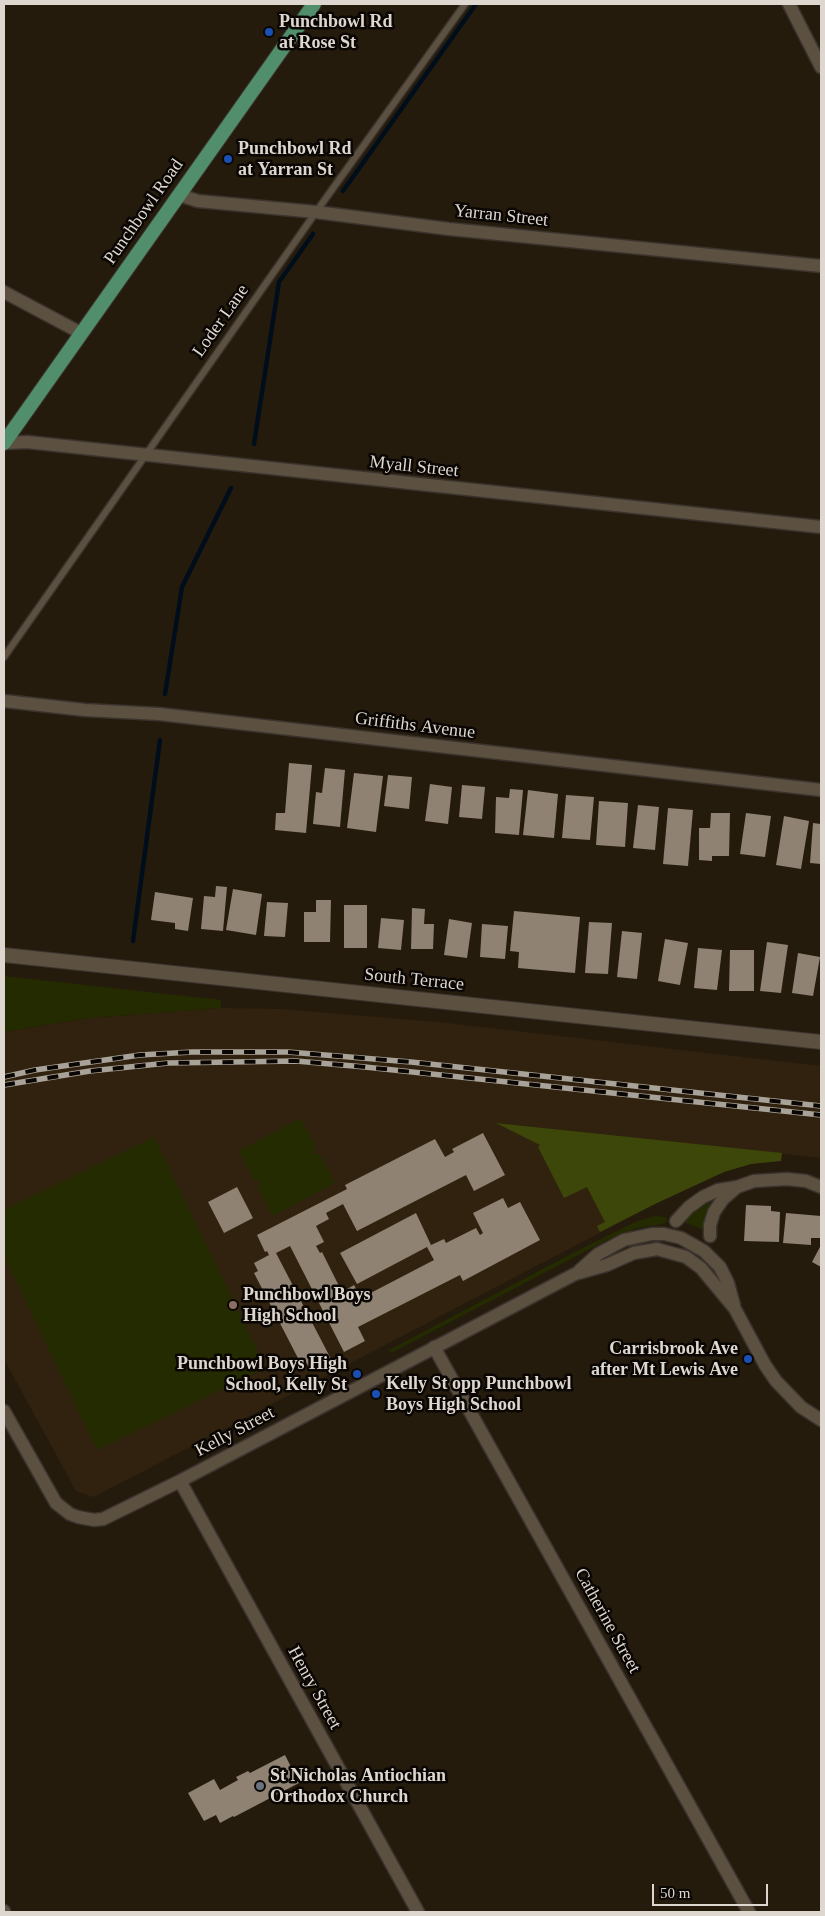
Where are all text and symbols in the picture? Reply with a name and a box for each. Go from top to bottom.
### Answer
place label: Punchbowl Rd at Rose St [279,11,393,54]
marker: Punchbowl Rd at Rose St [263,26,275,38]
place label: Punchbowl Rd at Yarran St [238,138,352,180]
marker: Punchbowl Rd at Yarran St [222,153,234,165]
street label: Punchbowl Road [100,155,188,269]
street label: Yarran Street [453,200,549,232]
street label: Loder Lane [188,281,254,361]
street label: Myall Street [368,452,460,482]
street label: Griffiths Avenue [354,708,476,744]
street label: South Terrace [363,964,465,996]
place label: Punchbowl Boys High School [243,1284,371,1326]
marker: Punchbowl Boys High School [227,1299,239,1311]
place label: Carrisbrook Ave after Mt Lewis Ave [591,1338,738,1380]
place label: Punchbowl Boys High School, Kelly St [177,1353,347,1396]
marker: Carrisbrook Ave after Mt Lewis Ave [742,1353,754,1365]
marker: Punchbowl Boys High School, Kelly St [351,1368,363,1380]
place label: Kelly St opp Punchbowl Boys High School [386,1373,572,1416]
marker: Kelly St opp Punchbowl Boys High School [370,1388,382,1400]
street label: Kelly Street [192,1402,278,1462]
street label: Catherine Street [569,1565,645,1677]
street label: Henry Street [282,1643,346,1733]
place label: St Nicholas Antiochian Orthodox Church [270,1765,446,1808]
marker: St Nicholas Antiochian Orthodox Church [254,1780,266,1792]
scale bar [655,1874,771,1906]
text: 50 m [660,1885,690,1901]

